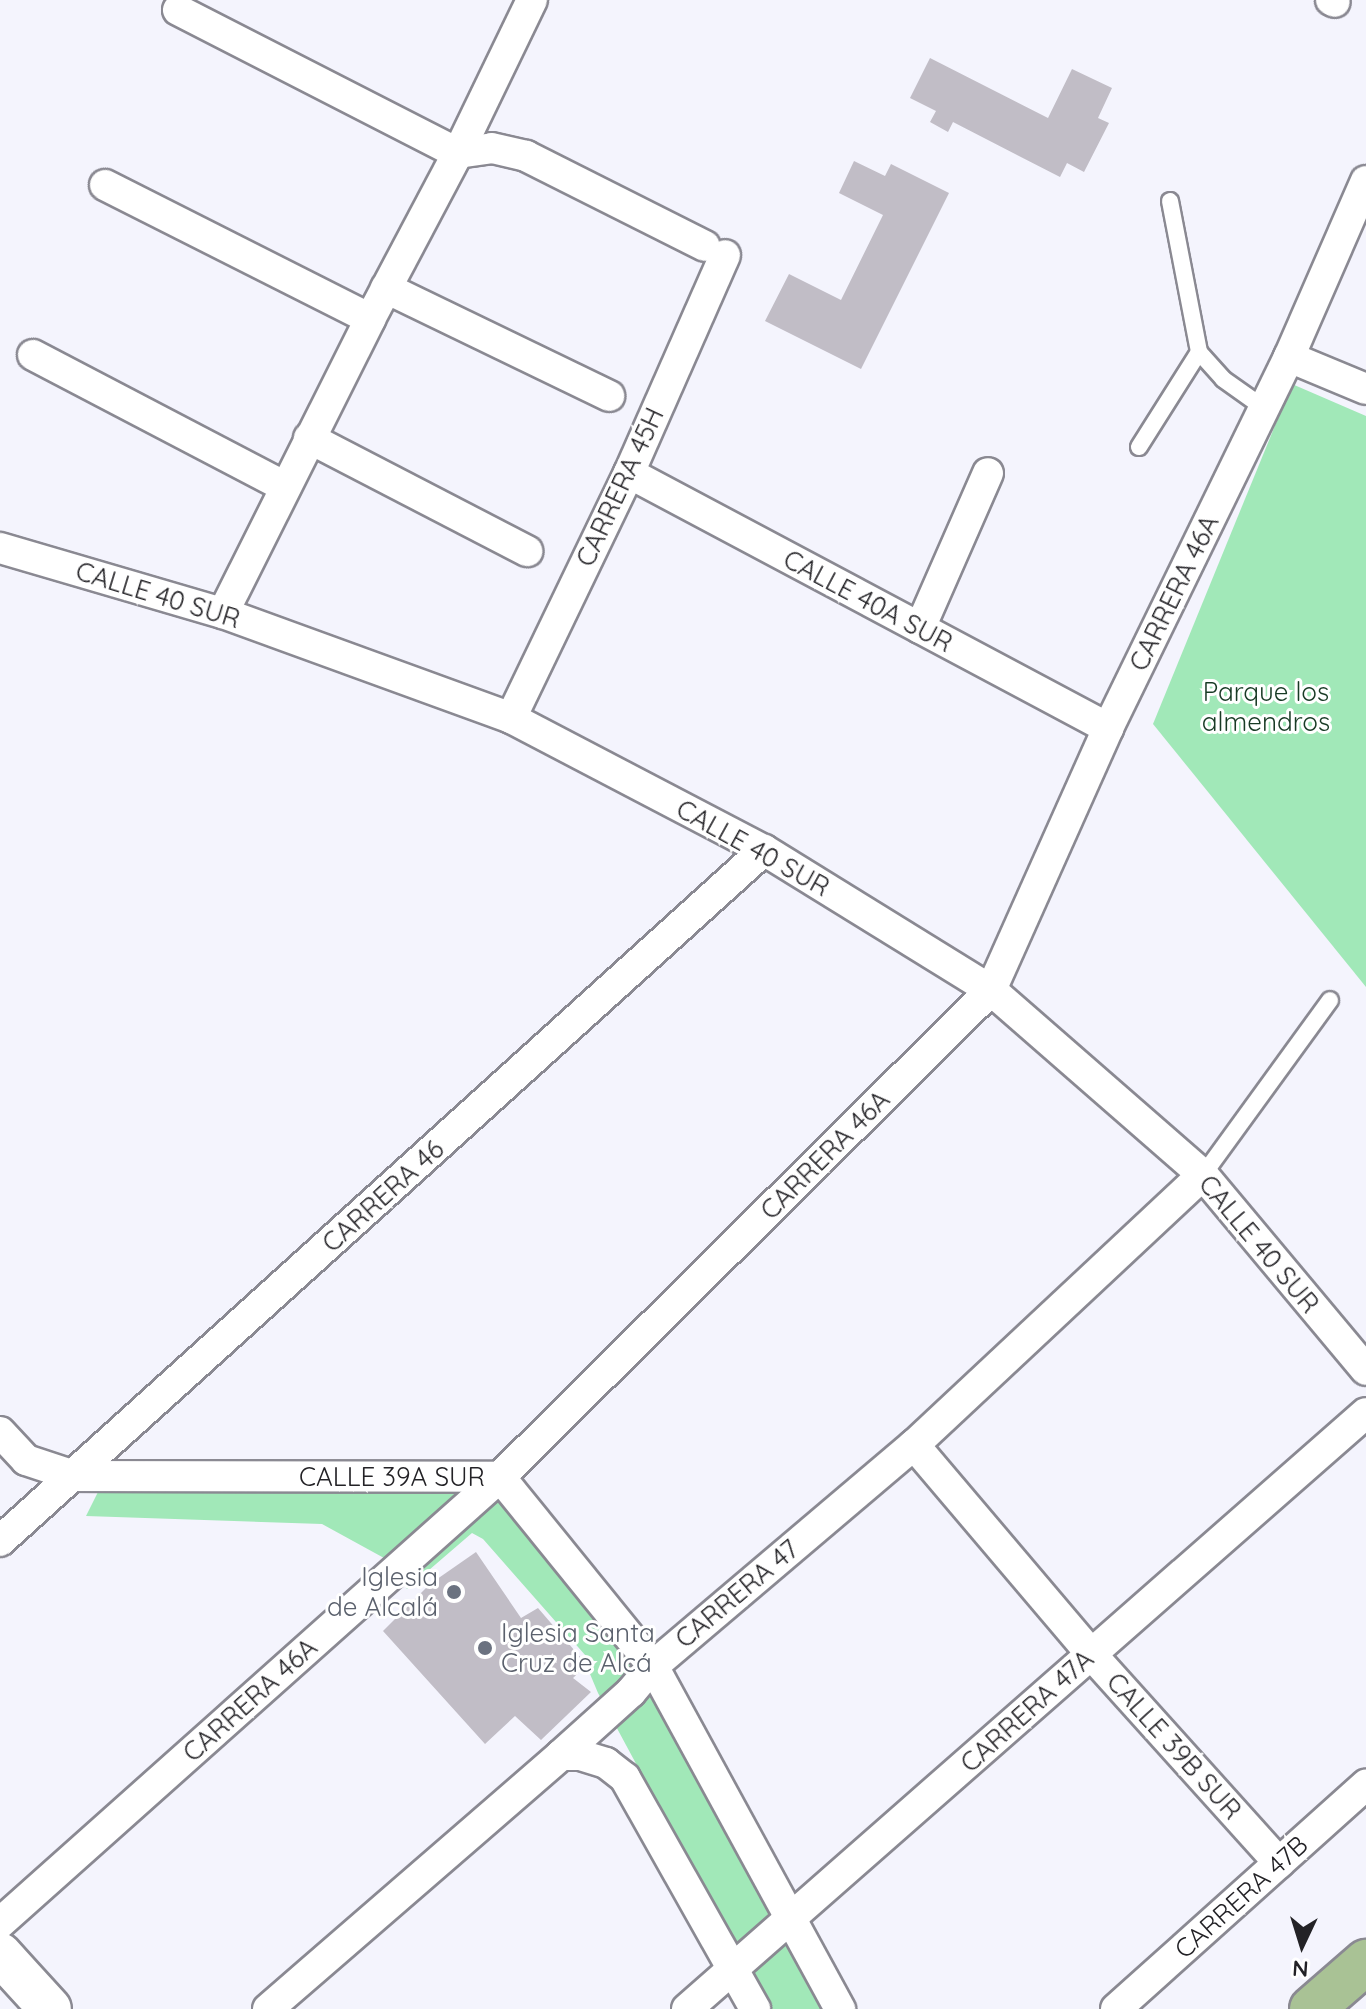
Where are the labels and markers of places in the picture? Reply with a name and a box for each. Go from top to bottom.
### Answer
place label: Iglesia de Alcalá [327,1561,438,1622]
marker: Iglesia de Alcalá [445,1583,463,1601]
place label: Iglesia Santa Cruz de Alcá [501,1617,655,1678]
marker: Iglesia Santa Cruz de Alcá [476,1639,494,1657]

